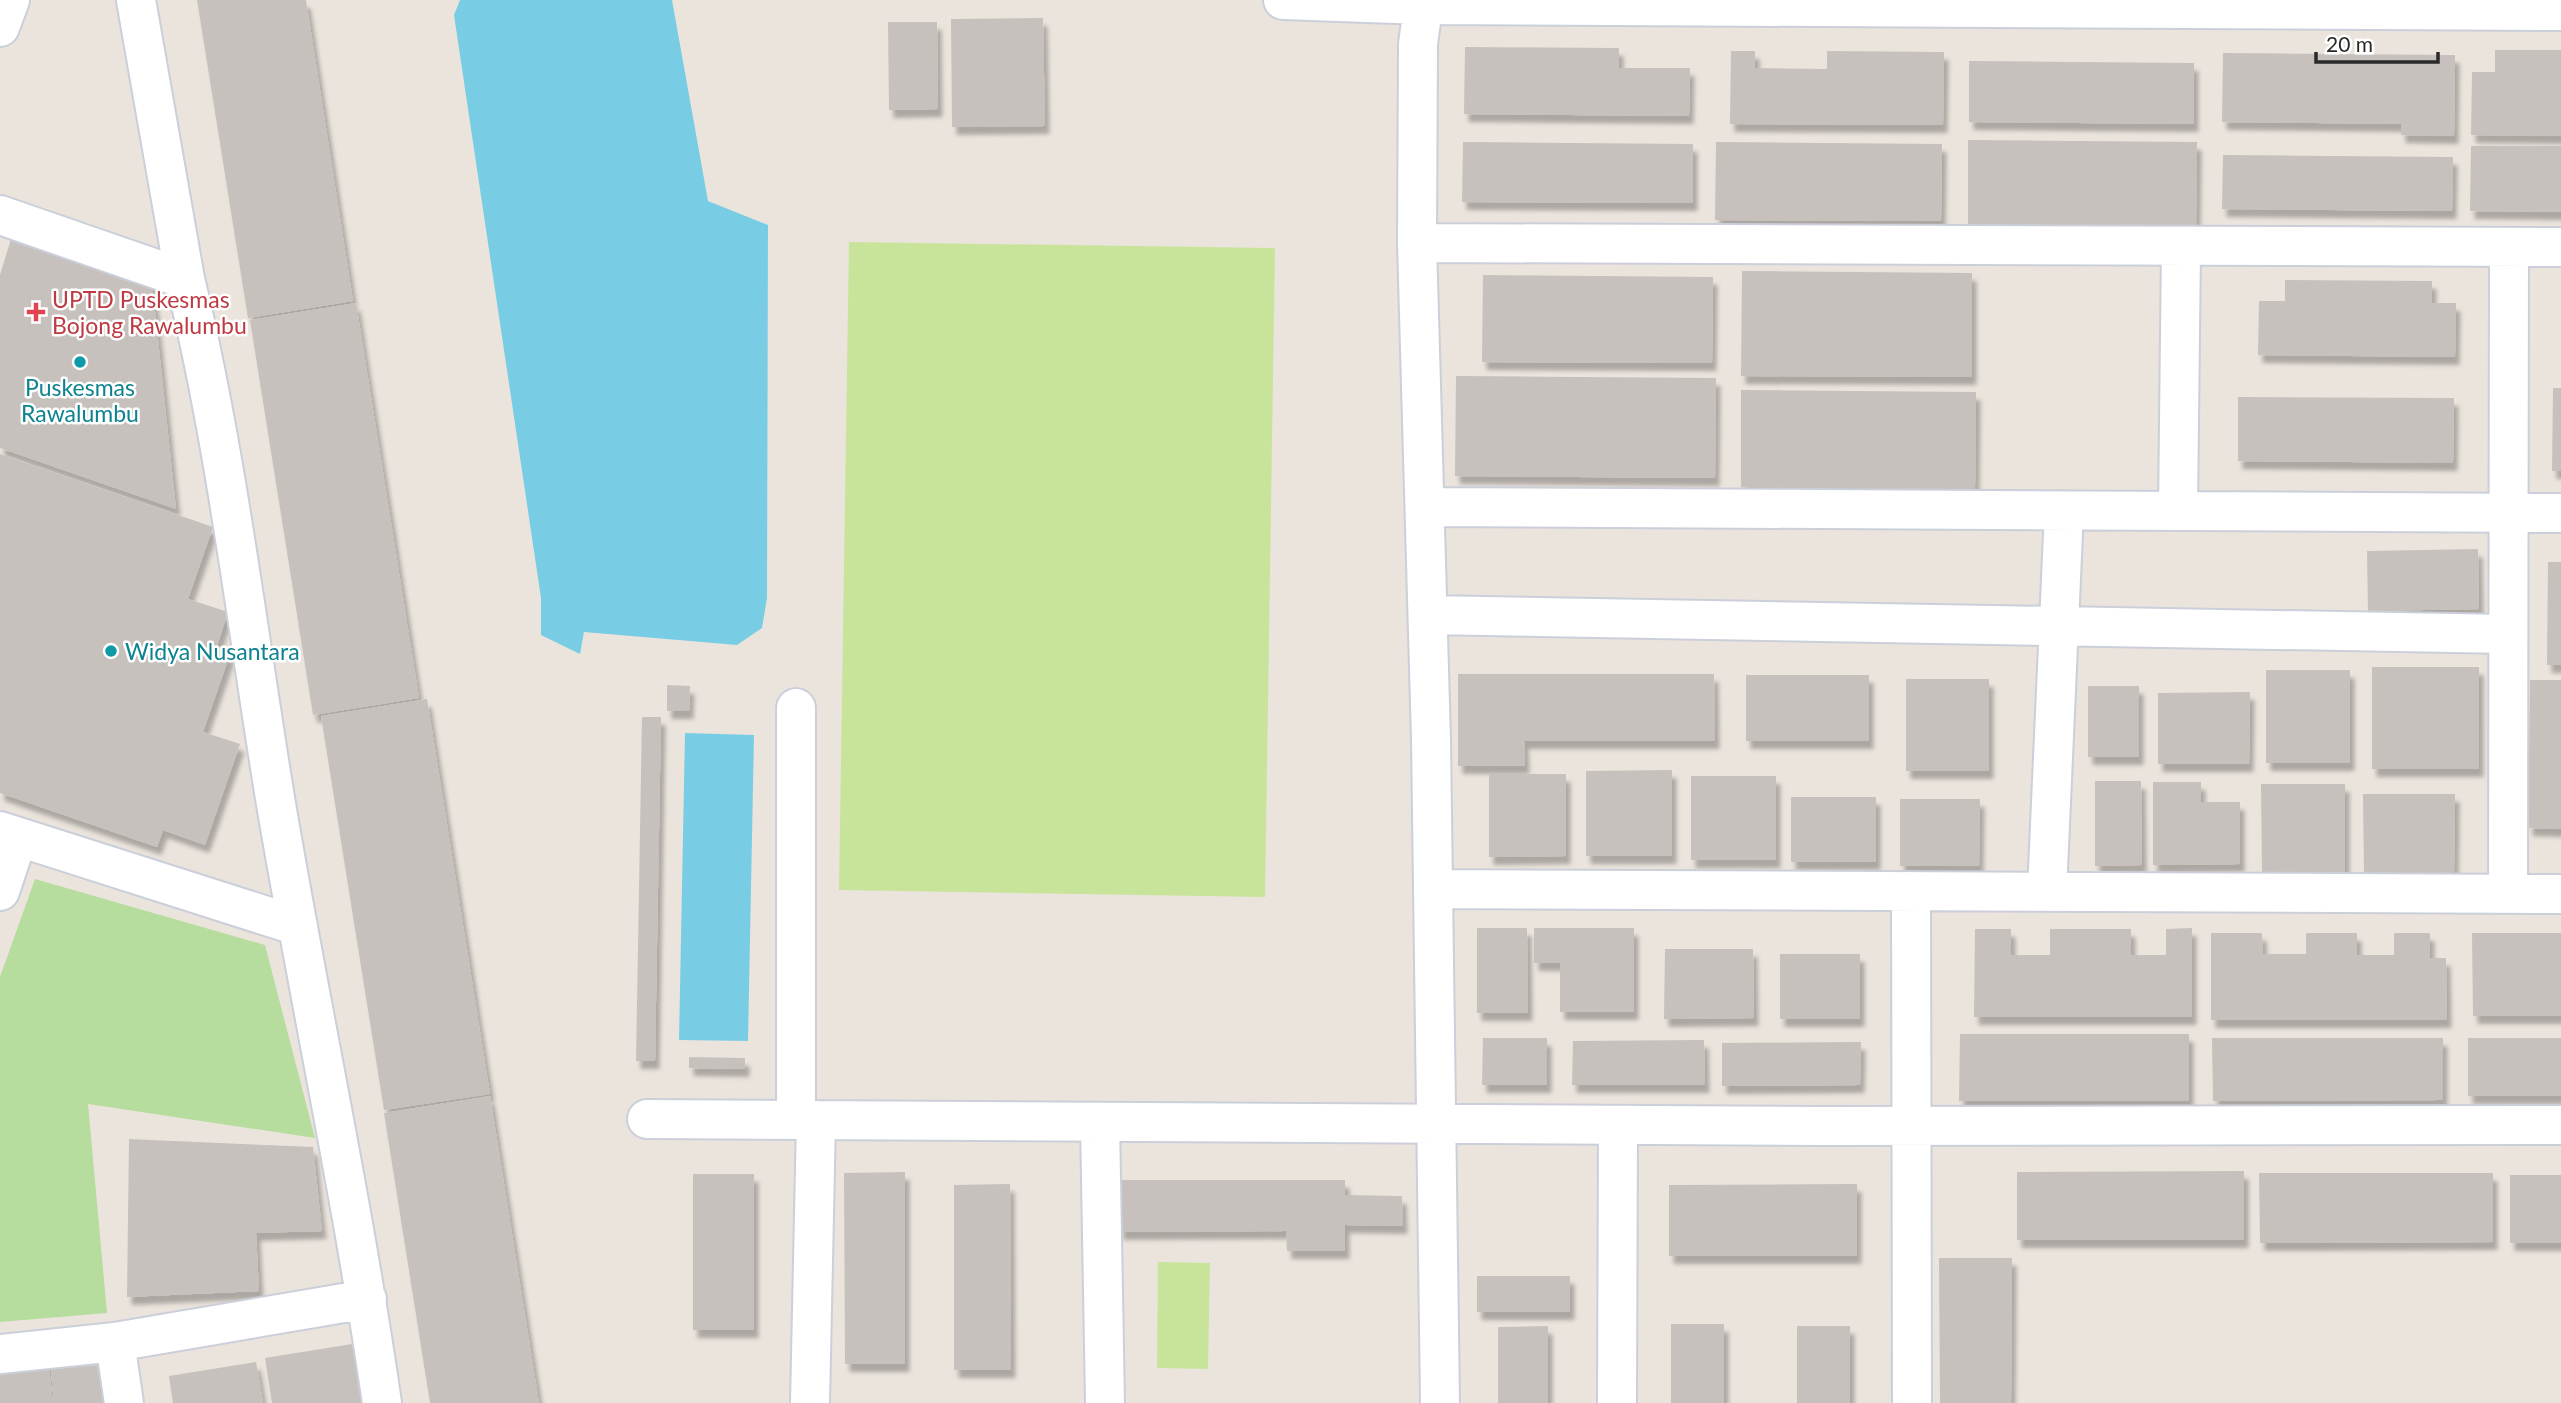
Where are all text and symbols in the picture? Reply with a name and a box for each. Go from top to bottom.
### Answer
scale bar [2316,21,2438,65]
text: 20 m [2326,31,2373,56]
place label: UPTD Puskesmas Bojong Rawalumbu [52,285,247,339]
marker: UPTD Puskesmas Bojong Rawalumbu [26,302,46,322]
marker: Puskesmas Rawalumbu [72,354,88,370]
place label: Puskesmas Rawalumbu [21,373,139,427]
place label: Widya Nusantara [125,637,300,665]
marker: Widya Nusantara [103,643,119,659]

